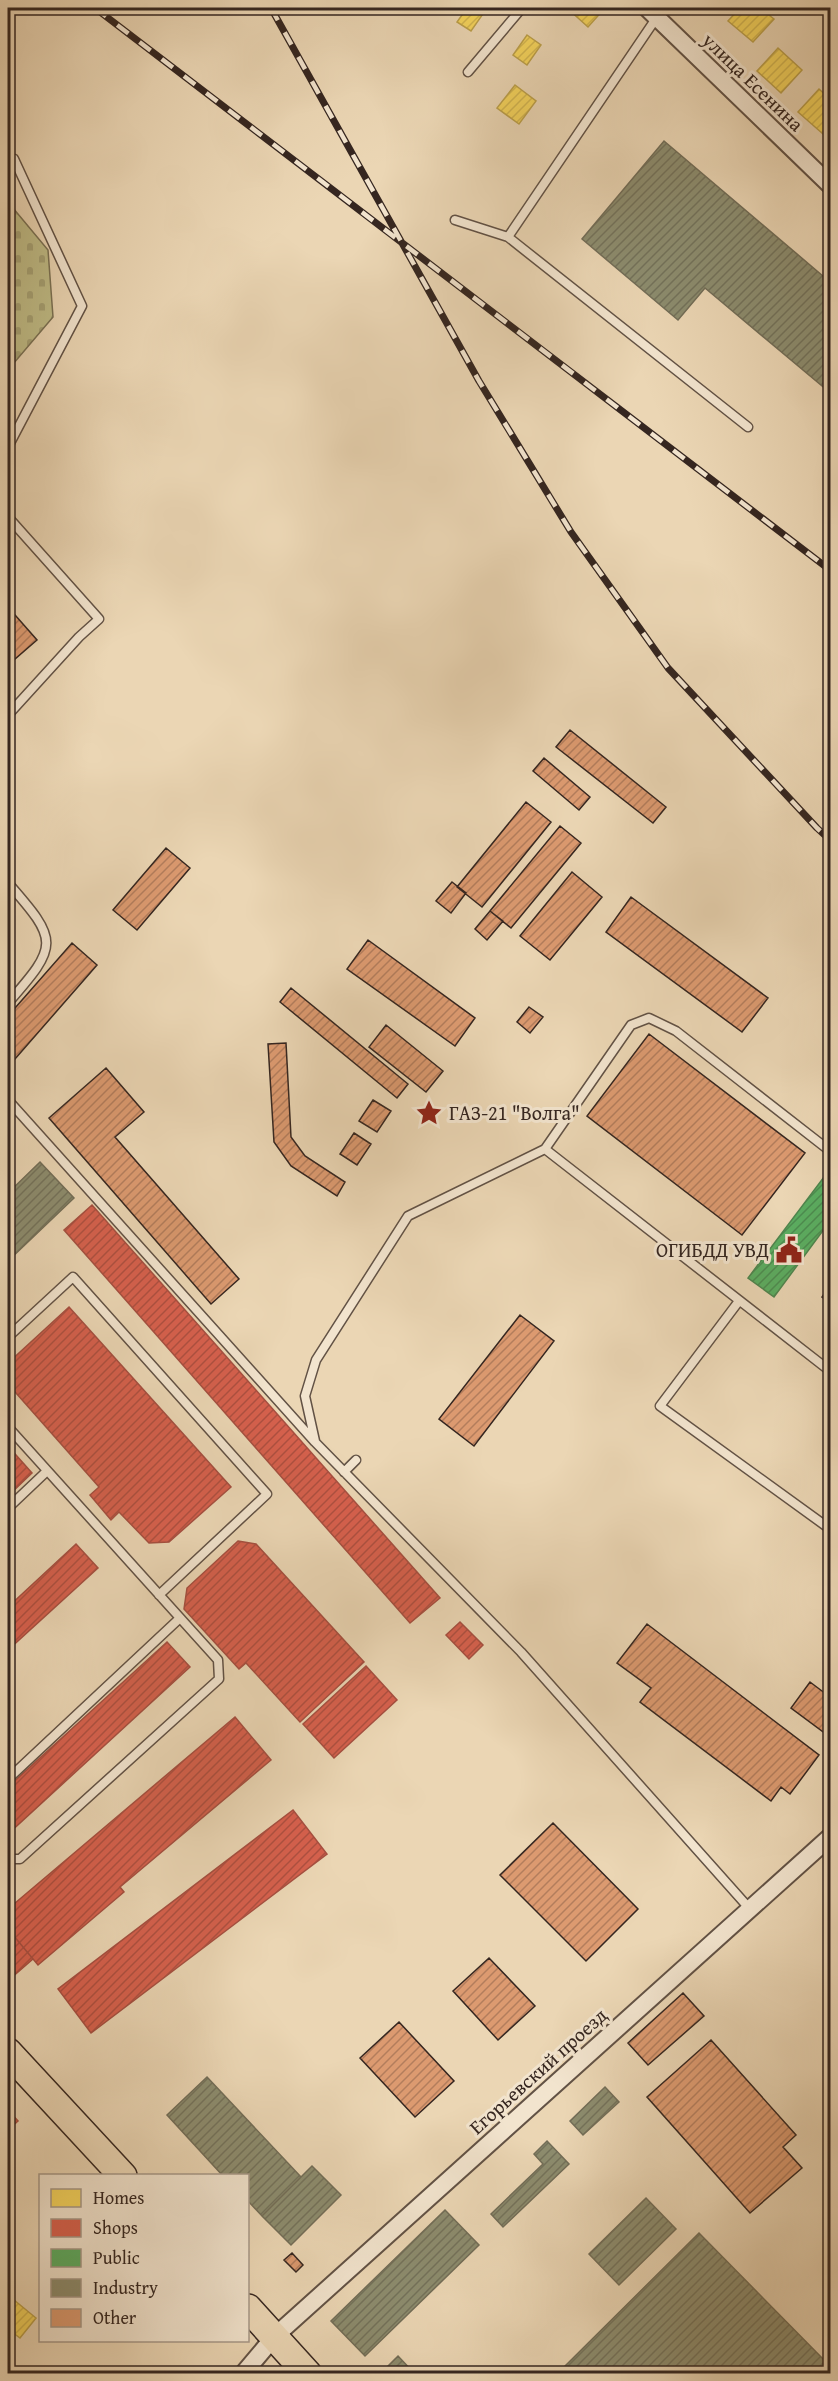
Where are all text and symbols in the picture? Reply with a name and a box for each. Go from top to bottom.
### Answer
street label: улица Есенина [695,25,811,138]
place icon: ГАЗ-21 "Волга" [414,1098,444,1128]
place label: ГАЗ-21 "Волга" [449,1098,580,1127]
place label: ОГИБДД УВД [656,1235,769,1264]
public building icon: ОГИБДД УВД [774,1235,804,1265]
street label: Егорьевский проезд [462,2001,613,2141]
legend [39,2174,249,2342]
text: Homes [93,2184,144,2211]
text: Shops [93,2214,138,2241]
text: Public [93,2244,140,2271]
text: Industry [93,2274,158,2301]
text: Other [93,2304,137,2331]

